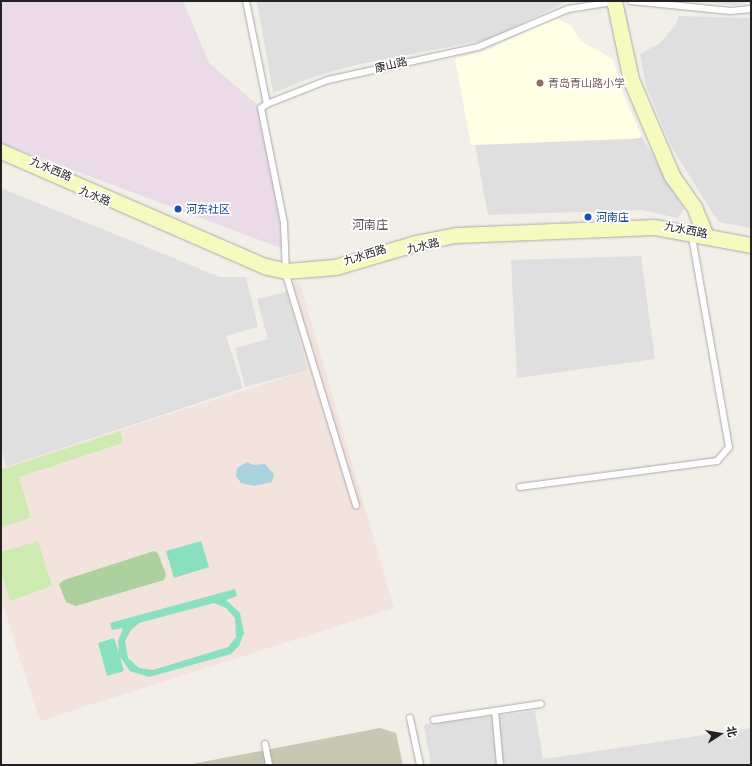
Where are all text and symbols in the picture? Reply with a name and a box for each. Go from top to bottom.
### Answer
street label: 康山路 [373,55,409,75]
place label: 青岛青山路小学 [548,76,625,90]
marker: 青岛青山路小学 [535,78,545,88]
street label: 九水西路 [28,154,74,184]
street label: 九水路 [77,183,113,209]
place label: 河东社区 [186,202,230,216]
marker: 河东社区 [173,204,183,214]
place label: 河南庄 [596,210,629,224]
marker: 河南庄 [583,212,593,222]
district label: 河南庄 [352,218,388,232]
street label: 九水西路 [663,219,709,241]
street label: 九水路 [405,236,441,256]
street label: 九水西路 [342,242,388,268]
north arrow [700,714,740,754]
text: 北 [725,725,740,738]

